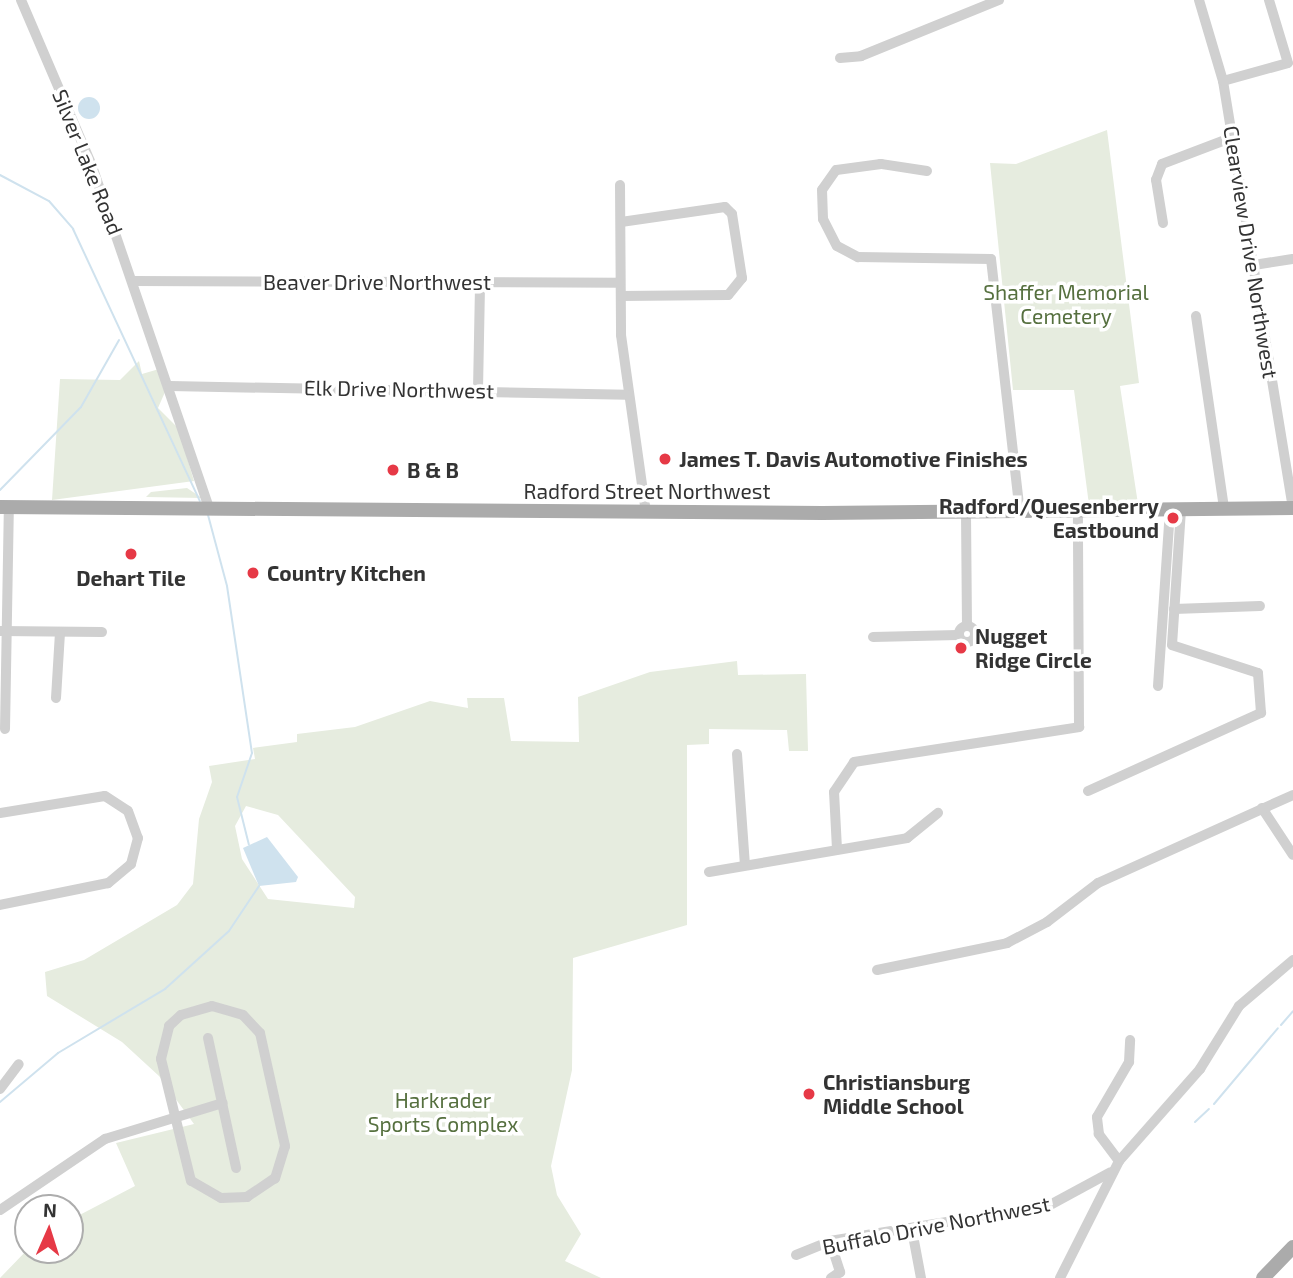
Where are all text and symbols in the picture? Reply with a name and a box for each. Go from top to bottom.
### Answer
street label: Silver Lake Road [47,85,129,239]
street label: Clearview Drive Northwest [1219,124,1283,380]
street label: Beaver Drive Northwest [263,269,491,295]
park label: Shaffer Memorial Cemetery [983,279,1149,329]
street label: Elk Drive Northwest [304,375,494,403]
place label: James T. Davis Automotive Finishes [679,446,1029,472]
marker: James T. Davis Automotive Finishes [657,451,673,467]
place label: B & B [407,457,459,483]
marker: B & B [385,462,401,478]
street label: Radford Street Northwest [524,478,770,504]
place label: Radford/Quesenberry Eastbound [939,493,1159,543]
marker: Radford/Quesenberry Eastbound [1165,510,1181,526]
marker: Dehart Tile [123,546,139,562]
place label: Country Kitchen [267,560,426,586]
place label: Dehart Tile [76,565,186,591]
marker: Country Kitchen [245,565,261,581]
place label: Nugget Ridge Circle [975,623,1092,673]
marker: Nugget Ridge Circle [953,640,969,656]
place label: Christiansburg Middle School [823,1069,970,1119]
marker: Christiansburg Middle School [801,1086,817,1102]
park label: Harkrader Sports Complex [368,1087,518,1137]
street label: Buffalo Drive Northwest [820,1191,1052,1259]
north arrow [14,1194,84,1264]
text: N [43,1198,57,1221]

